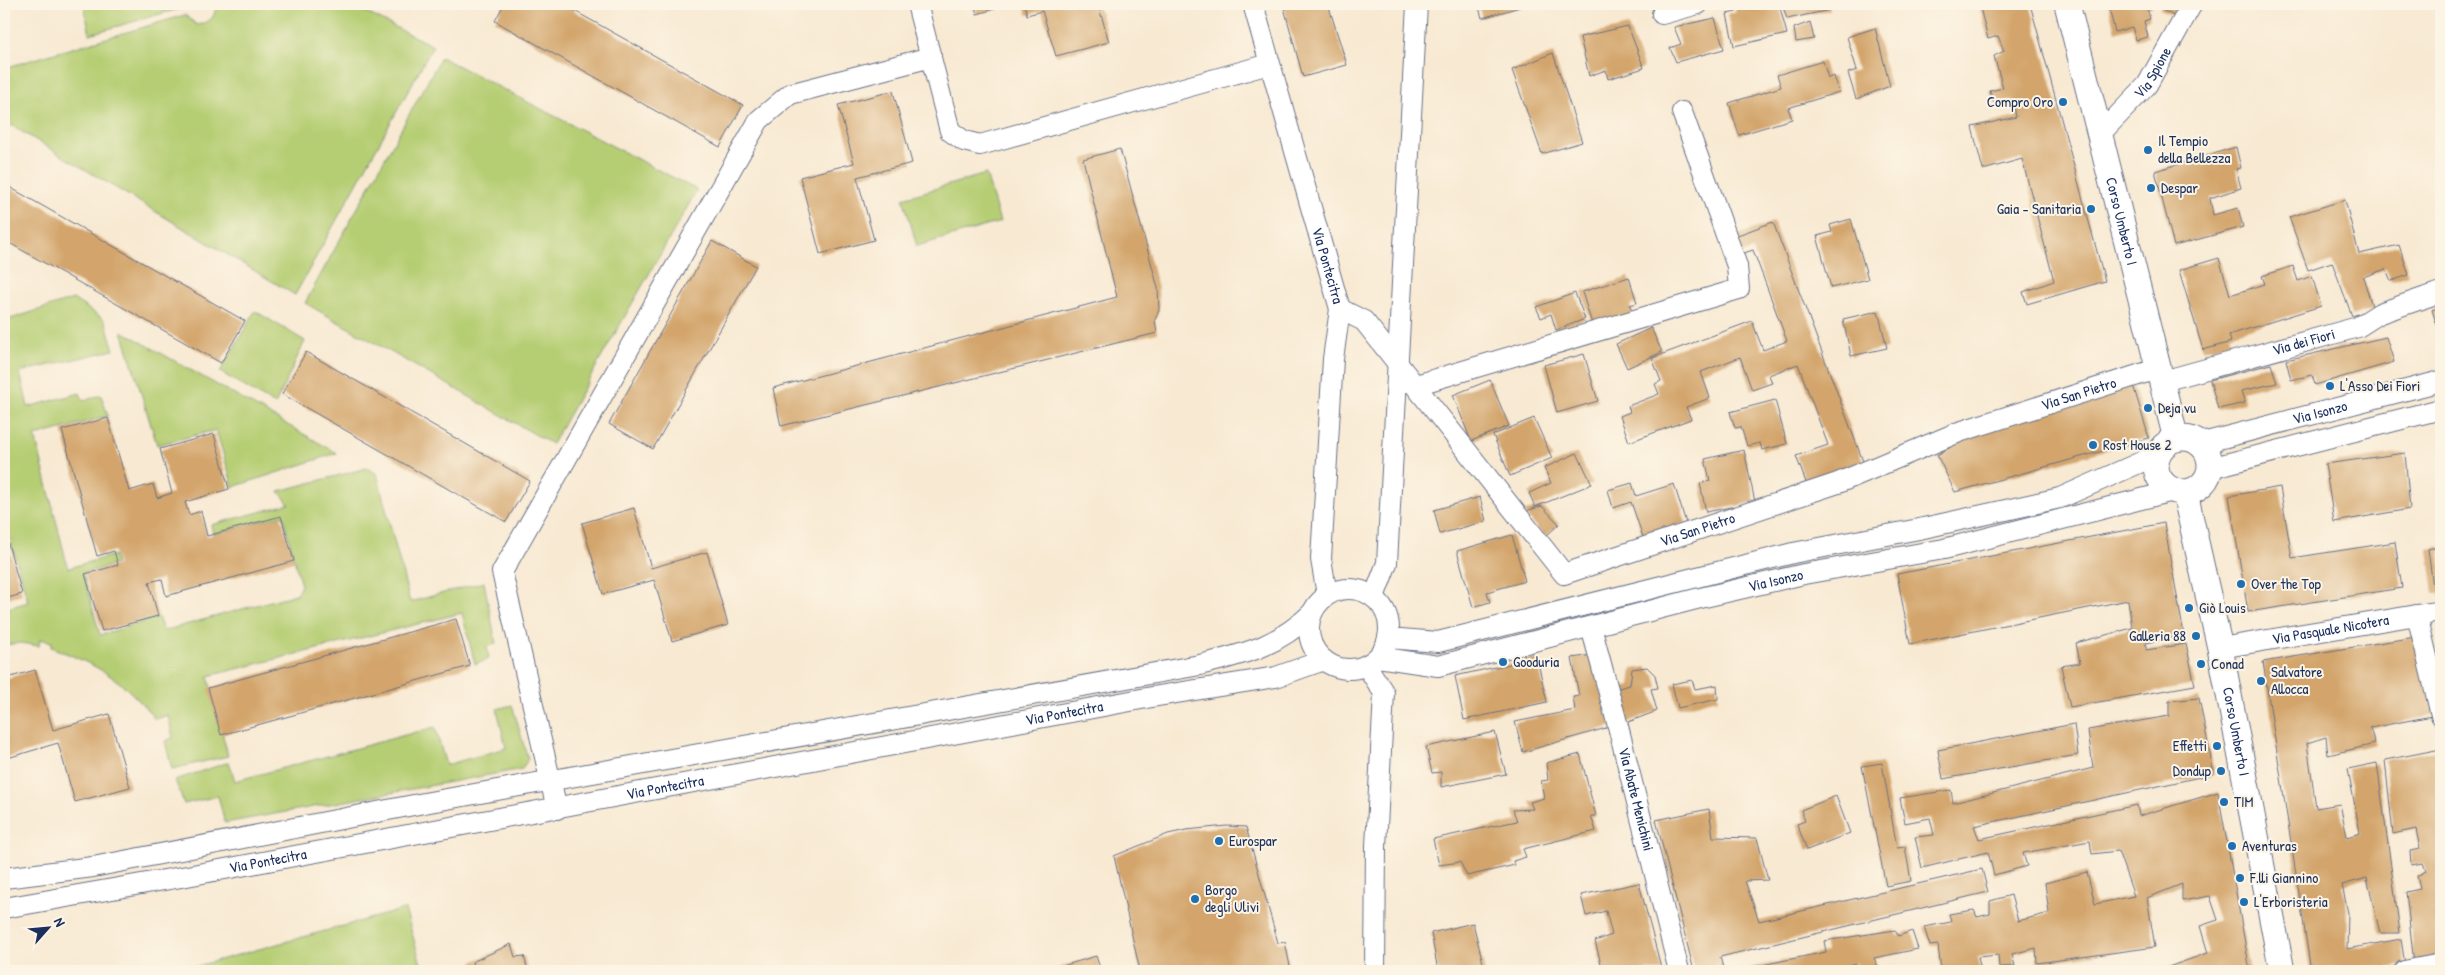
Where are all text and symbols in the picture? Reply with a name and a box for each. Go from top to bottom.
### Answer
street label: Via Spione [2129,43,2176,103]
place label: Compro Oro [1987,91,2053,112]
marker: Compro Oro [2057,96,2069,108]
place label: Il Tempio della Bellezza [2158,130,2230,168]
marker: Il Tempio della Bellezza [2142,144,2154,156]
street label: Corso Umberto I [2101,175,2143,267]
place label: Despar [2161,177,2198,198]
marker: Despar [2145,182,2157,194]
place label: Gaia - Sanitaria [1997,198,2081,219]
marker: Gaia - Sanitaria [2085,203,2097,215]
street label: Via Pontecitra [1307,225,1349,306]
street label: Via dei Fiori [2270,323,2337,360]
street label: Via San Pietro [2038,372,2119,415]
place label: L'Asso Dei Fiori [2340,375,2420,396]
marker: L'Asso Dei Fiori [2324,380,2336,392]
street label: Via Isonzo [2290,395,2349,429]
place label: Deja vu [2158,397,2196,418]
marker: Deja vu [2142,402,2154,414]
place label: Rost House 2 [2103,434,2172,455]
marker: Rost House 2 [2087,439,2099,451]
street label: Via San Pietro [1657,507,1738,551]
street label: Via Isonzo [1746,564,1805,597]
place label: Over the Top [2251,573,2321,594]
marker: Over the Top [2235,578,2247,590]
place label: Giò Louis [2199,597,2246,618]
marker: Giò Louis [2183,602,2195,614]
street label: Via Pasquale Nicotera [2270,609,2391,649]
place label: Galleria 88 [2129,625,2186,646]
marker: Galleria 88 [2190,630,2202,642]
place label: Gooduria [1513,651,1559,672]
place label: Conad [2211,653,2244,674]
marker: Gooduria [1497,656,1509,668]
marker: Conad [2195,658,2207,670]
place label: Salvatore Allocca [2271,661,2323,699]
marker: Salvatore Allocca [2255,675,2267,687]
street label: Corso Umberto I [2218,685,2255,778]
street label: Via Pontecitra [1024,695,1105,730]
place label: Effetti [2173,735,2207,756]
marker: Effetti [2211,740,2223,752]
street label: Via Abate Menichini [1614,745,1660,853]
place label: Dondup [2173,760,2212,781]
marker: Dondup [2215,765,2227,777]
street label: Via Pontecitra [625,769,706,804]
place label: TIM [2234,791,2254,812]
marker: TIM [2218,796,2230,808]
place label: Eurospar [1229,830,1278,851]
marker: Eurospar [1213,835,1225,847]
place label: Aventuras [2242,835,2297,856]
marker: Aventuras [2226,840,2238,852]
street label: Via Pontecitra [227,843,308,878]
place label: F.lli Giannino [2249,867,2318,888]
marker: F.lli Giannino [2234,872,2246,884]
place label: Borgo degli Ulivi [1205,879,1259,917]
place label: L'Erboristeria [2254,891,2328,912]
marker: Borgo degli Ulivi [1189,893,1201,905]
marker: L'Erboristeria [2238,896,2250,908]
north arrow [22,902,72,952]
text: N [50,914,70,930]

